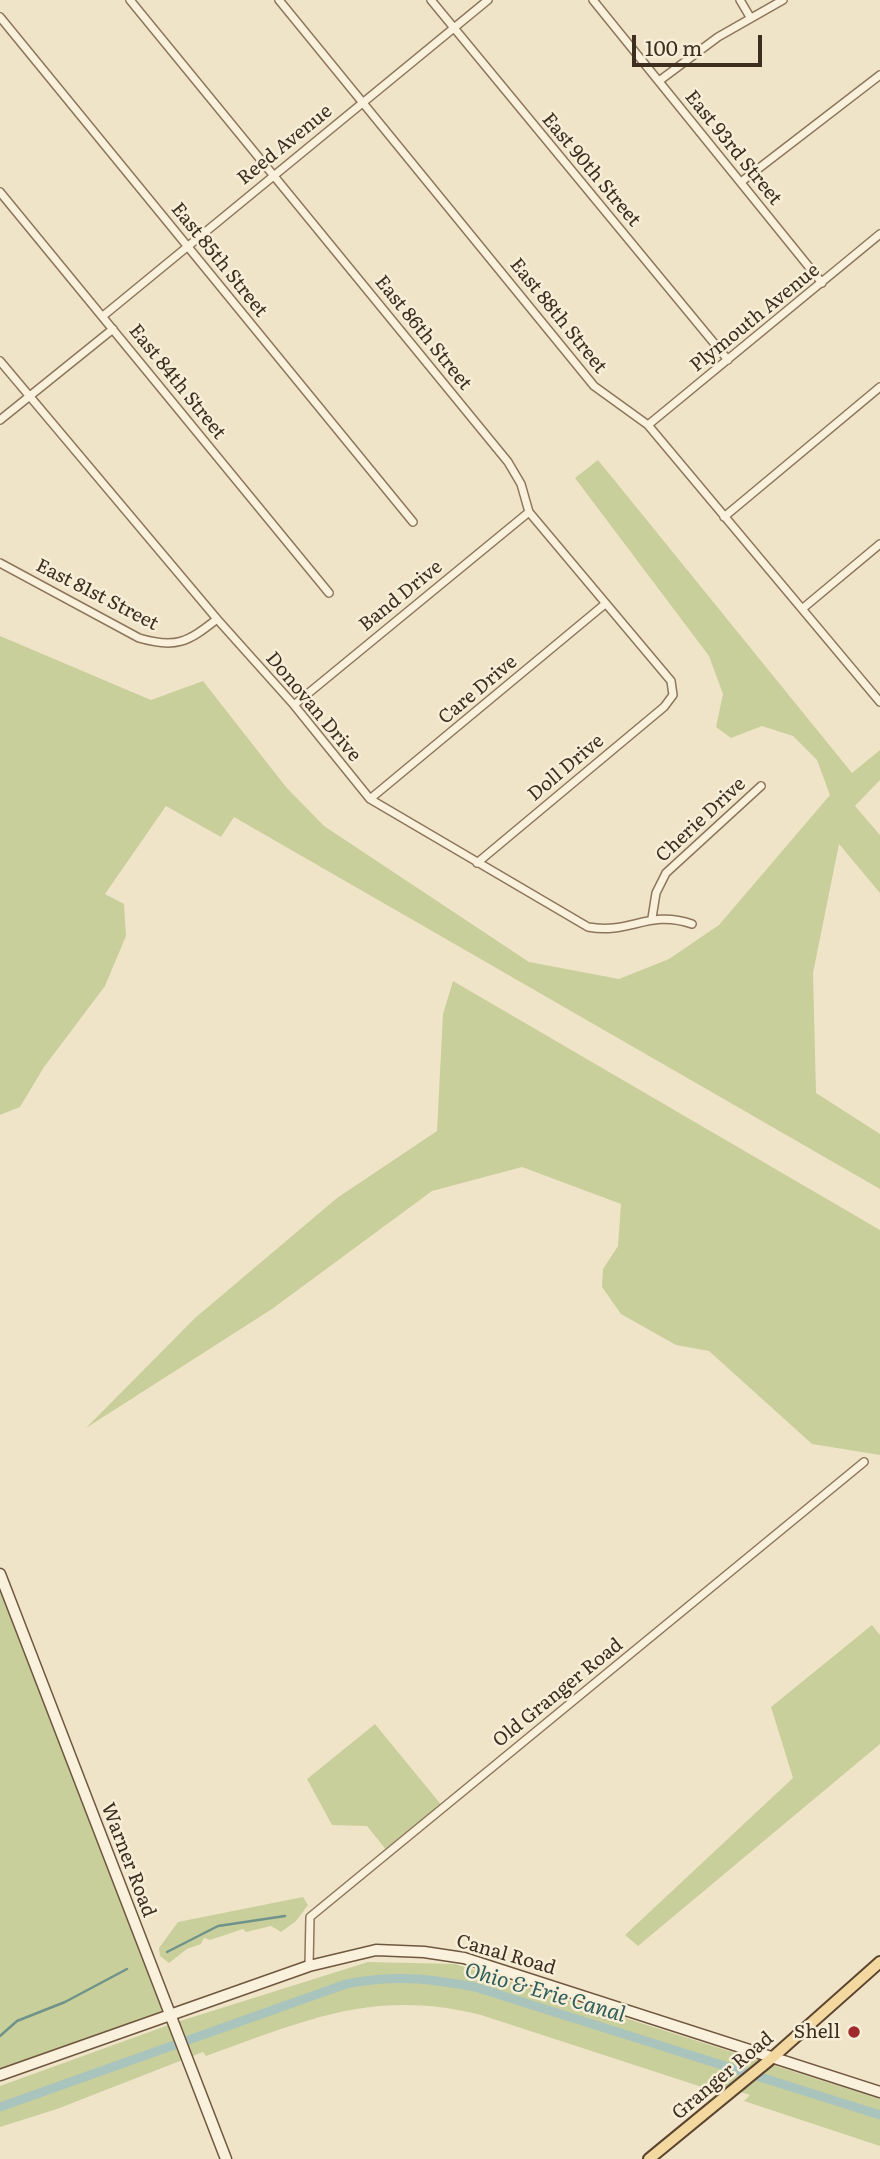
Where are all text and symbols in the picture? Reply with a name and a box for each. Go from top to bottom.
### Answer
scale bar [635,21,764,65]
text: 100 m [645,31,702,62]
street label: East 93rd Street [680,86,786,210]
street label: Reed Avenue [233,100,337,190]
street label: East 90th Street [537,109,645,231]
street label: East 85th Street [166,198,272,322]
street label: East 88th Street [505,254,611,378]
street label: Plymouth Avenue [686,259,824,377]
street label: East 86th Street [370,271,476,395]
street label: East 84th Street [124,320,230,444]
street label: East 81st Street [32,554,162,636]
street label: Band Drive [355,556,447,636]
street label: Donovan Drive [261,648,365,766]
street label: Care Drive [434,651,522,729]
street label: Doll Drive [524,730,608,806]
street label: Cherie Drive [651,773,751,867]
street label: Old Granger Road [488,1634,628,1752]
street label: Warner Road [96,1800,160,1920]
street label: Canal Road [454,1930,558,1980]
water label: Ohio & Erie Canal [462,1958,628,2028]
place label: Shell [794,2021,840,2043]
marker: Shell [846,2024,862,2040]
street label: Granger Road [668,2027,778,2125]

